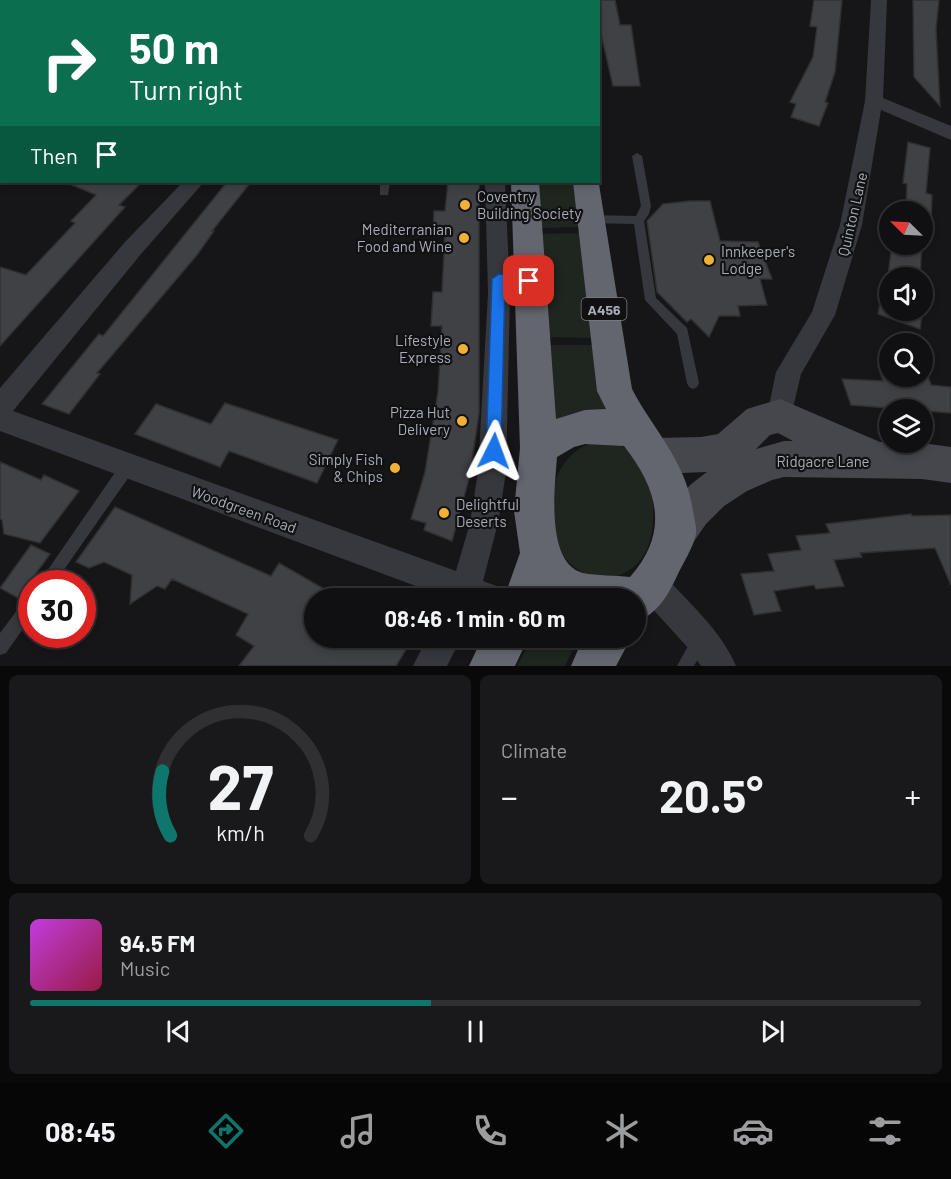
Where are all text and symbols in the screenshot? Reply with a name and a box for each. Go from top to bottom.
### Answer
text: 50 m [129,22,219,72]
icon: right [30,24,108,102]
text: Turn right [129,73,243,105]
icon: arrive [90,138,123,171]
text: Then [30,142,78,168]
street label: Quinton Lane [834,170,870,258]
place label: Coventry Building Society [477,187,582,222]
marker: Coventry Building Society [458,198,472,212]
north arrow [879,201,933,255]
map controls [879,201,933,453]
place label: Mediterranian Food and Wine [357,220,452,255]
marker: Mediterranian Food and Wine [457,231,471,245]
place label: Innkeeper's Lodge [721,242,795,277]
marker: Innkeeper's Lodge [702,253,716,267]
pin [503,255,554,306]
icon: arrive [512,264,545,297]
button: sound [879,267,933,321]
road number: A456 [582,298,626,320]
place label: Lifestyle Express [395,331,451,366]
button: search [879,333,933,387]
marker: Lifestyle Express [456,342,470,356]
button: layers [879,399,933,453]
place label: Pizza Hut Delivery [390,403,450,438]
marker: Pizza Hut Delivery [455,414,469,428]
position arrow [462,419,526,483]
place label: Simply Fish & Chips [309,450,383,485]
street label: Ridgacre Lane [776,452,870,470]
marker: Simply Fish & Chips [388,461,402,475]
street label: Woodgreen Road [189,482,299,536]
place label: Delightful Deserts [456,495,519,530]
marker: Delightful Deserts [437,506,451,520]
speed limit sign: 30 [18,570,96,648]
text: 08:46 · 1 min · 60 m [385,605,565,631]
text: Climate [501,738,567,762]
text: 27 [207,748,273,822]
text: 20.5° [659,768,763,822]
text: − [501,776,518,816]
text: + [905,776,921,816]
text: km/h [216,821,264,846]
text: 94.5 FM [120,930,195,956]
text: Music [120,956,170,980]
icon: previous [162,1015,195,1048]
icon: pause [459,1015,492,1048]
icon: next [756,1015,789,1048]
icon: directions [205,1110,247,1152]
icon: music [337,1110,379,1152]
icon: phone [469,1110,511,1152]
icon: climate [601,1110,643,1152]
icon: car [732,1110,774,1152]
icon: filters [864,1110,906,1152]
text: 08:45 [45,1115,116,1147]

